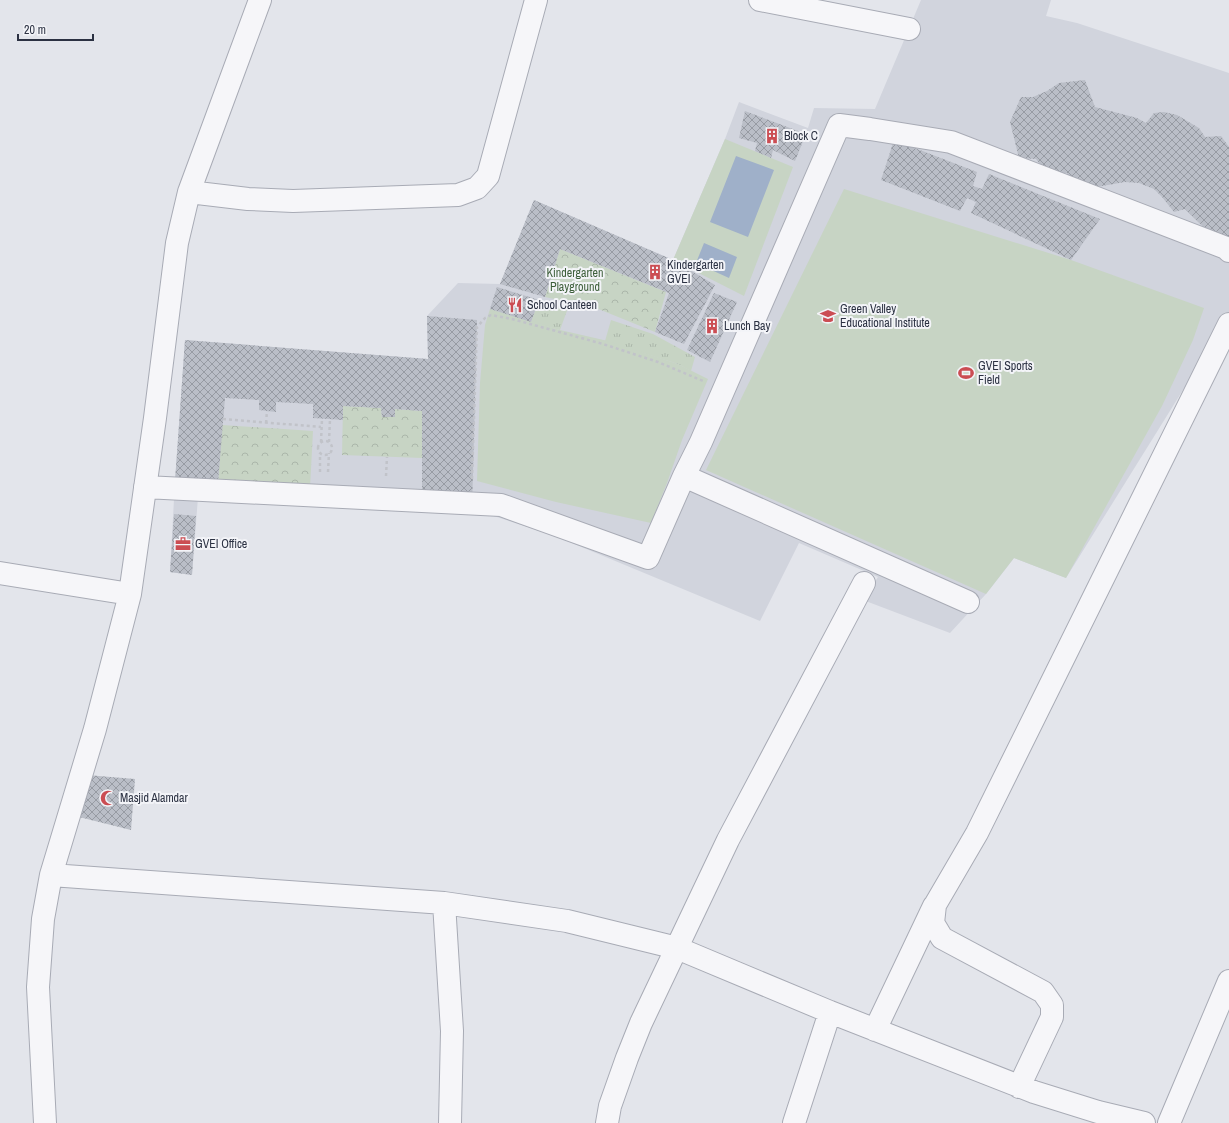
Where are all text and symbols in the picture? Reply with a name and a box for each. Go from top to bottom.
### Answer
scale bar [18,16,93,42]
text: 20 m [24,22,46,38]
building icon: Block C [763,127,781,145]
place label: Block C [784,128,818,144]
place label: Kindergarten GVEI [667,257,724,287]
building icon: Kindergarten GVEI [646,263,664,281]
park label: Kindergarten Playground [547,265,603,295]
restaurant icon: School Canteen [506,296,524,314]
place label: School Canteen [527,297,597,313]
place label: Green Valley Educational Institute [840,301,930,331]
school or university icon: Green Valley Educational Institute [819,307,837,325]
building icon: Lunch Bay [703,317,721,335]
place label: Lunch Bay [724,318,771,334]
place label: GVEI Sports Field [978,358,1033,388]
sports icon: GVEI Sports Field [957,364,975,382]
office icon: GVEI Office [174,535,192,553]
place label: GVEI Office [195,536,247,552]
mosque icon: Masjid Alamdar [99,789,117,807]
place label: Masjid Alamdar [120,790,189,806]

